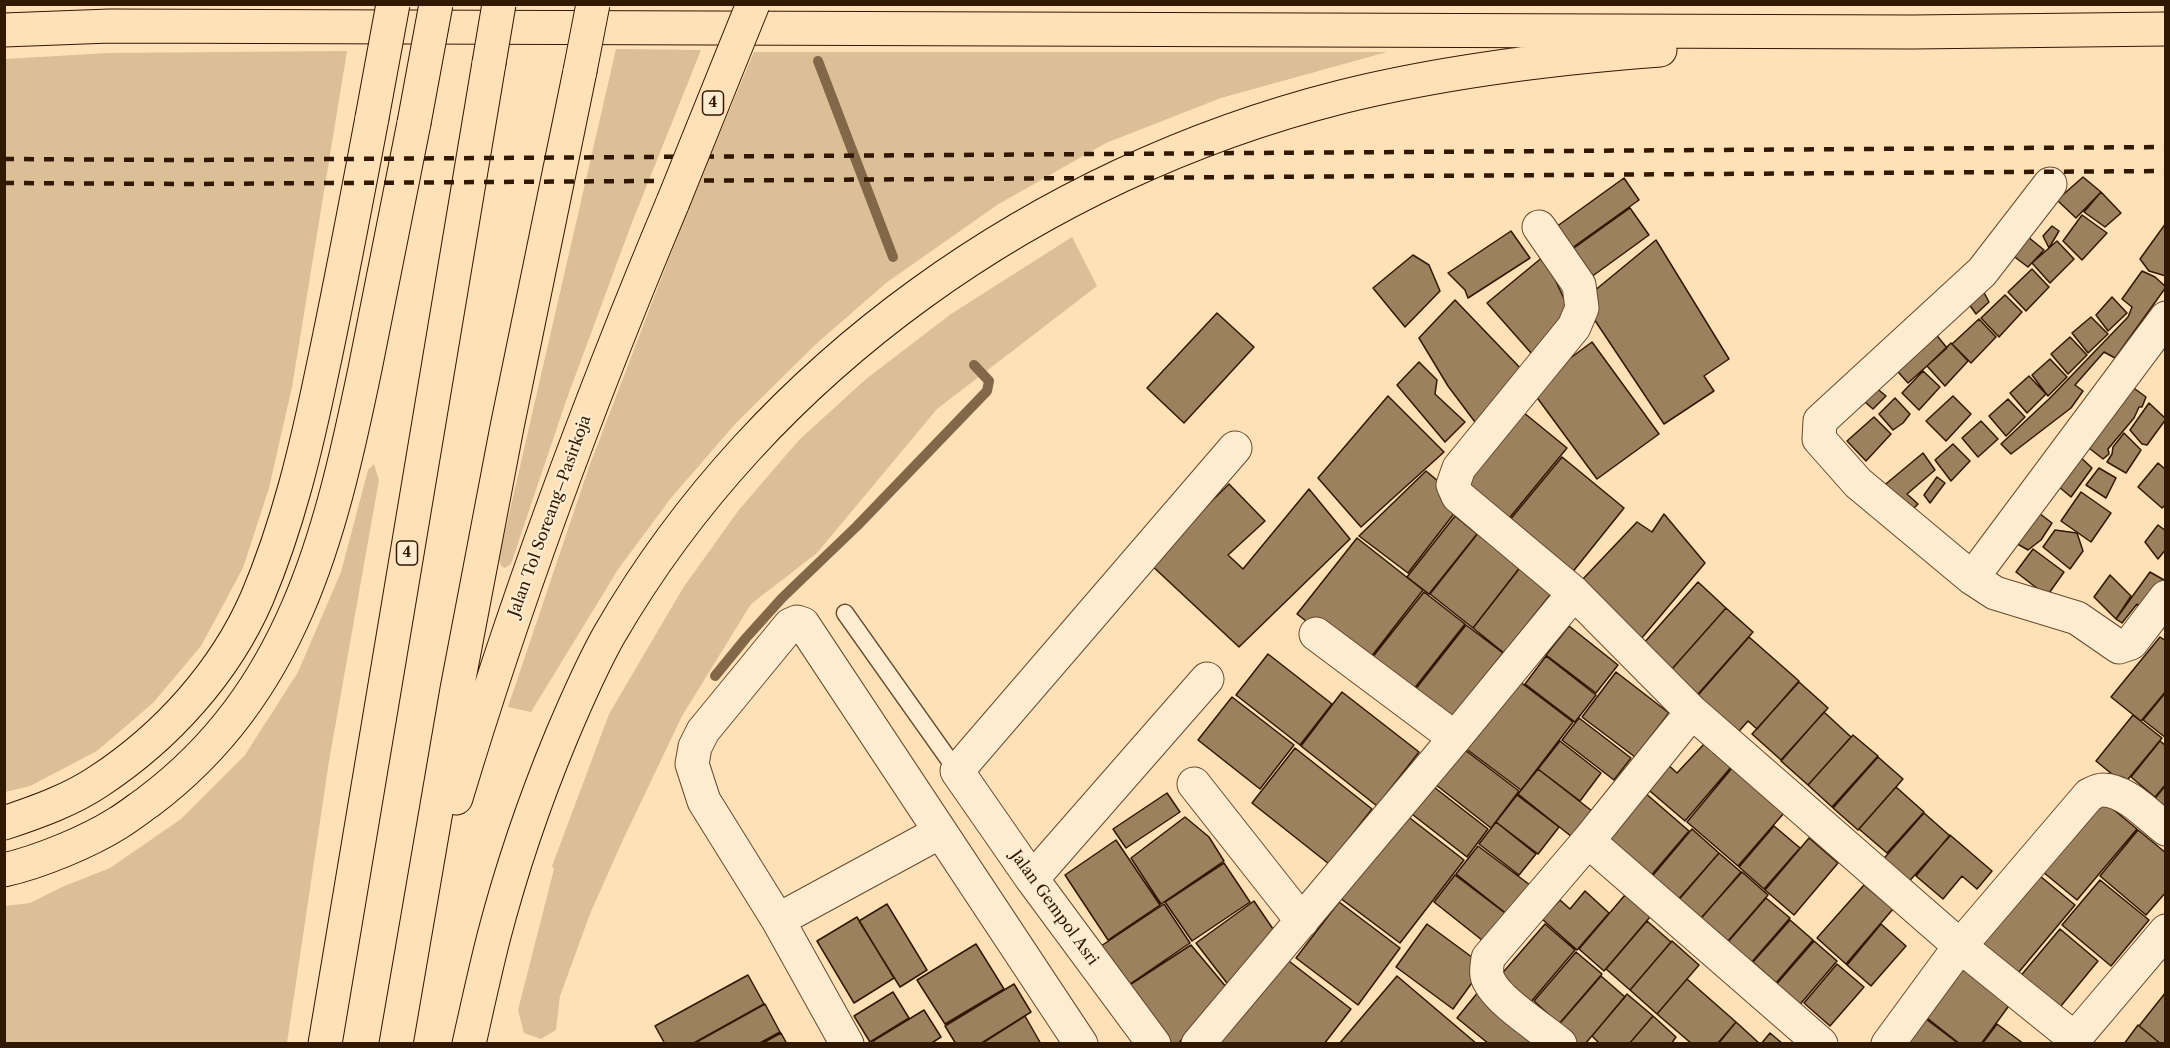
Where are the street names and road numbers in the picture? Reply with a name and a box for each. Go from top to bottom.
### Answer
road number: 4 [702,91,724,115]
street label: Jalan Tol Soreang–Pasirkoja [505,413,595,619]
road number: 4 [396,541,418,565]
street label: Jalan Gempol Asri [1006,847,1102,969]

